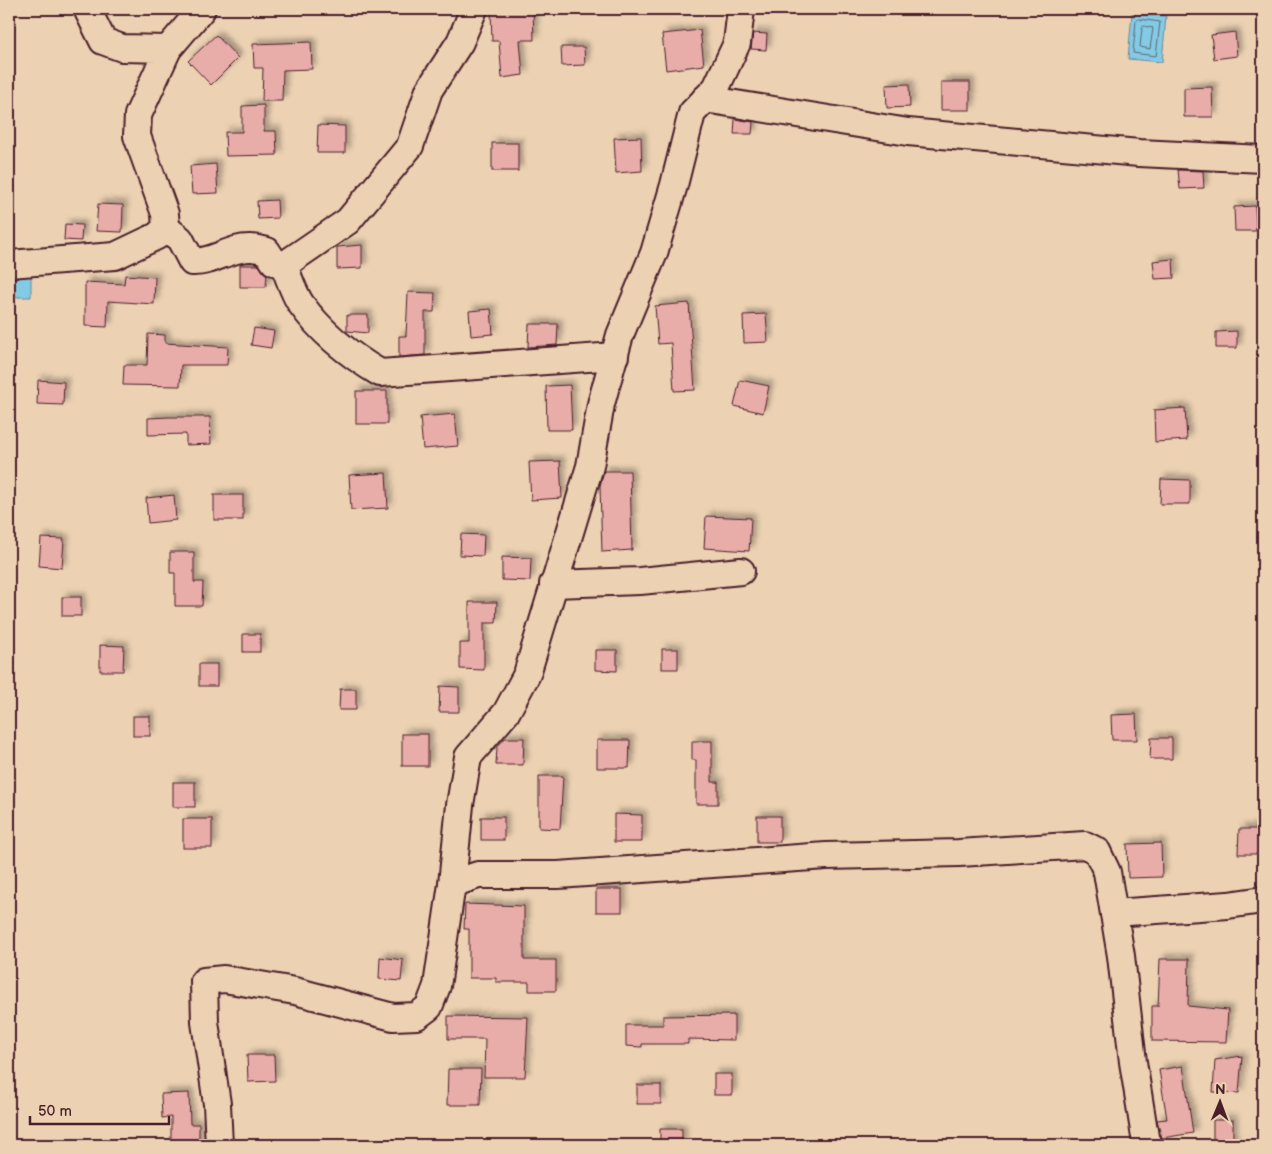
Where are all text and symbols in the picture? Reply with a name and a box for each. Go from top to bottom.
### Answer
north arrow [1194,1076,1244,1126]
text: N [1215,1081,1226,1098]
scale bar [30,1094,169,1126]
text: 50 m [38,1102,72,1121]

